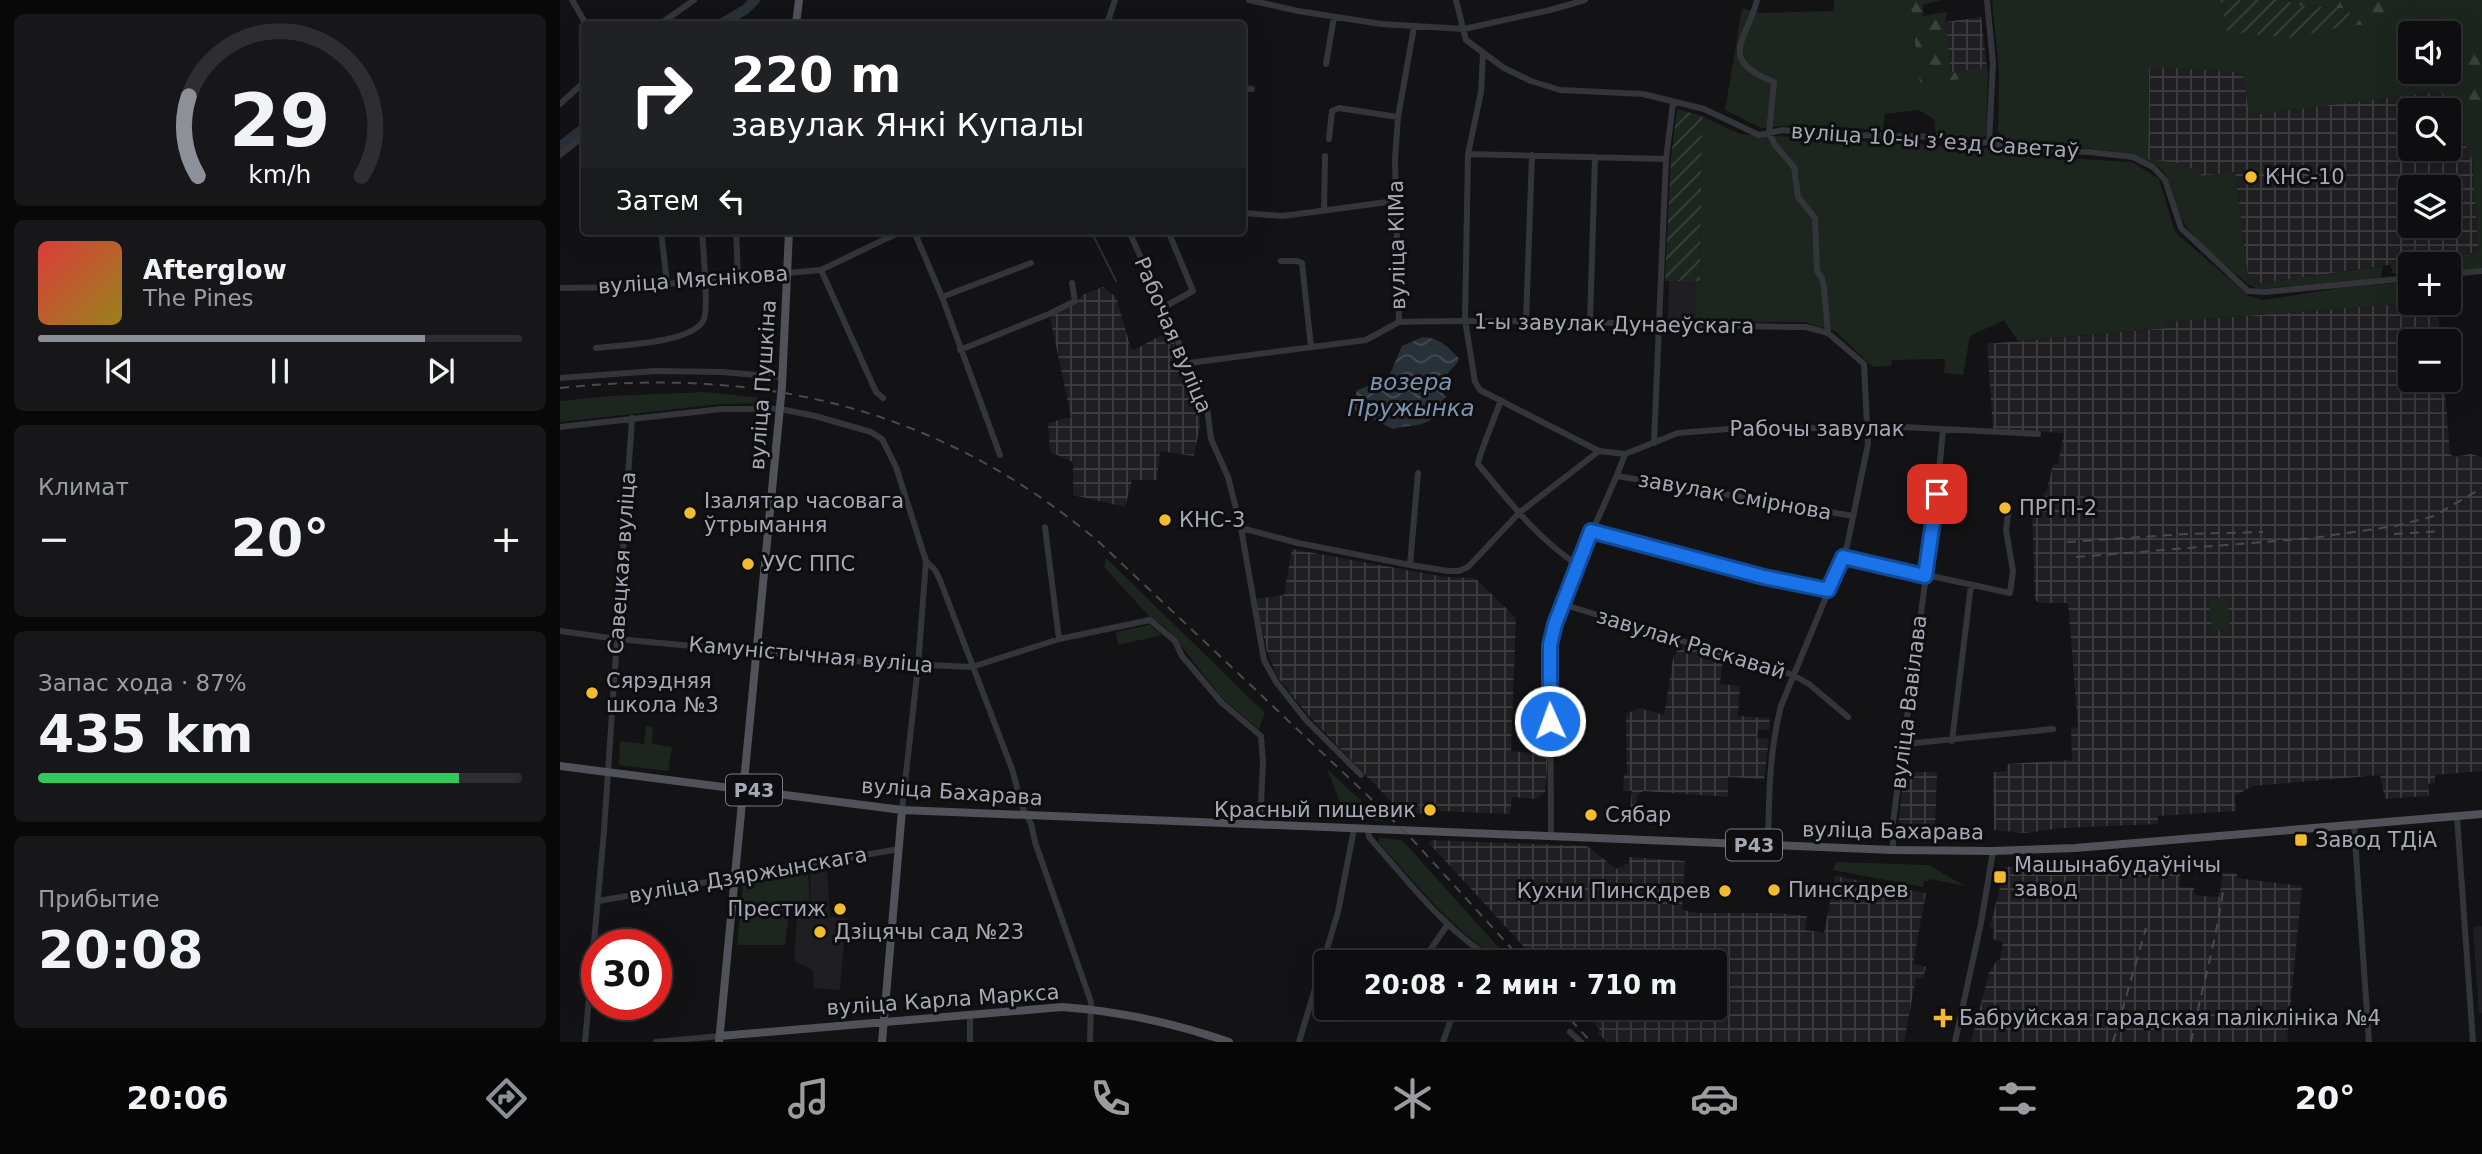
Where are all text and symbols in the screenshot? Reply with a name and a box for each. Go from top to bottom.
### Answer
map controls [2398,21,2461,392]
button: sound [2398,21,2461,84]
text: 220 m [731,47,901,104]
icon: right [616,49,707,140]
text: 29 [229,78,331,163]
button: search [2398,98,2461,161]
text: завулак Янкі Купалы [731,106,1084,144]
street label: вуліца 10-ы зʼезд Саветаў [1790,119,2080,163]
text: km/h [248,160,312,189]
place label: КНС-10 [2265,165,2345,189]
marker: КНС-10 [2243,169,2259,185]
button: layers [2398,175,2461,238]
street label: вуліца КІМа [1384,180,1410,310]
icon: left [713,182,751,220]
text: Затем [616,186,699,216]
button: + [2398,252,2461,315]
street label: Рабочая вуліца [1129,253,1217,417]
text: Afterglow [143,255,287,285]
street label: вуліца Мяснікова [597,261,789,299]
text: The Pines [143,285,254,311]
street label: вуліца Пушкіна [745,299,781,471]
street label: 1-ы завулак Дунаеўскага [1474,310,1754,338]
button: − [2398,329,2461,392]
icon: previous [100,352,138,390]
icon: pause [261,352,299,390]
icon: next [422,352,460,390]
water label: возера Пружынка [1347,369,1475,421]
street label: Рабочы завулак [1730,417,1904,441]
pin [1907,464,1967,524]
street label: завулак Смірнова [1636,467,1834,525]
street label: Савецкая вуліца [604,471,640,655]
text: Климат [38,474,129,500]
icon: arrive [1918,475,1956,513]
place label: Ізалятар часовага ўтрымання [704,489,904,537]
place label: ПРГП-2 [2019,496,2097,520]
marker: ПРГП-2 [1997,500,2013,516]
marker: Ізалятар часовага ўтрымання [682,505,698,521]
text: 20° [231,508,329,568]
place label: КНС-3 [1179,508,1245,532]
marker: КНС-3 [1157,512,1173,528]
text: − [38,517,70,561]
text: + [490,517,522,561]
place label: УУС ППС [762,552,855,576]
marker: УУС ППС [740,556,756,572]
street label: завулак Раскавай [1594,604,1788,684]
street label: вуліца Вавілава [1886,614,1932,790]
street label: Камуністычная вуліца [688,632,934,678]
place label: Сярэдняя школа №3 [606,669,719,717]
text: Запас хода · 87% [38,670,247,696]
position arrow [1513,684,1587,758]
marker: Сярэдняя школа №3 [584,685,600,701]
text: 435 km [38,704,253,764]
street label: вуліца Бахарава [860,774,1044,810]
road number: Р43 [726,775,782,806]
place label: Красный пищевик [1214,798,1416,822]
marker: Красный пищевик [1422,802,1438,818]
place label: Сябар [1605,803,1671,827]
marker: Сябар [1583,807,1599,823]
street label: вуліца Бахарава [1802,817,1984,845]
place label: Завод ТДіА [2315,828,2438,852]
road number: Р43 [1726,830,1782,860]
marker: Завод ТДіА [2293,832,2309,848]
street label: вуліца Дзяржынскага [627,842,869,908]
place label: Машынабудаўнічы завод [2014,853,2221,901]
marker: Машынабудаўнічы завод [1992,869,2008,885]
place label: Пинскдрев [1788,878,1909,902]
place label: Кухни Пинскдрев [1517,879,1711,903]
marker: Пинскдрев [1766,882,1782,898]
marker: Кухни Пинскдрев [1717,883,1733,899]
text: Прибытие [38,886,160,912]
place label: Престиж [728,897,826,921]
marker: Престиж [832,901,848,917]
text: 20:08 [38,920,204,980]
place label: Дзіцячы сад №23 [834,920,1024,944]
marker: Дзіцячы сад №23 [812,924,828,940]
speed limit sign: 30 [581,929,672,1020]
text: 20:08 · 2 мин · 710 m [1364,970,1677,1000]
street label: вуліца Карла Маркса [826,980,1060,1020]
place label: Бабруйская гарадская паліклініка №4 [1959,1006,2381,1030]
marker: Бабруйская гарадская паліклініка №4 [1933,1008,1953,1028]
icon: directions [482,1074,531,1123]
icon: music [784,1074,833,1123]
icon: phone [1086,1074,1135,1123]
icon: climate [1388,1074,1437,1123]
icon: car [1690,1074,1739,1123]
icon: filters [1993,1074,2042,1123]
text: 20:06 [127,1079,228,1117]
text: 20° [2295,1079,2355,1117]

